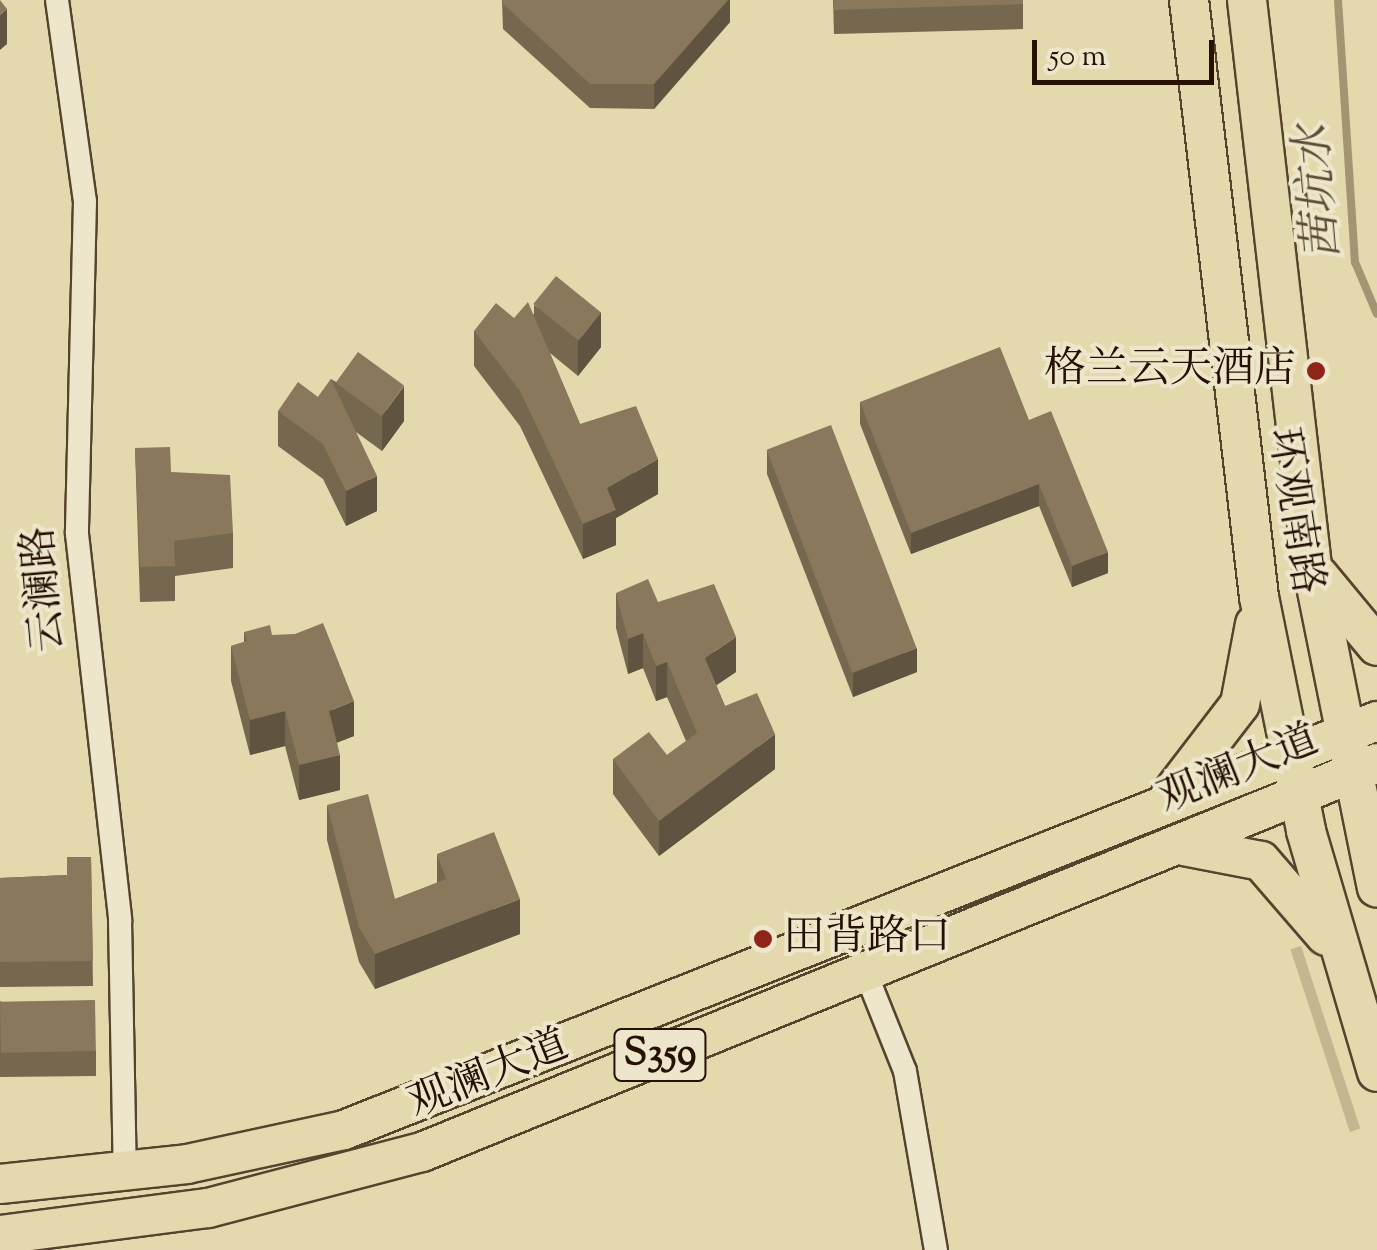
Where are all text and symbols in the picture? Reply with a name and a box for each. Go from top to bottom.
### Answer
scale bar [1037,20,1220,82]
text: 50 m [1049,36,1106,79]
water label: 茜坑水 [1288,122,1354,262]
place label: 格兰云天酒店 [1044,346,1296,396]
marker: 格兰云天酒店 [1305,360,1327,382]
street label: 环观南路 [1255,424,1331,598]
street label: 云澜路 [15,524,77,654]
street label: 观澜大道 [1152,716,1326,826]
place label: 田背路口 [783,914,951,964]
marker: 田背路口 [752,928,774,950]
road number: S359 [612,1020,708,1090]
street label: 观澜大道 [402,1021,576,1131]

